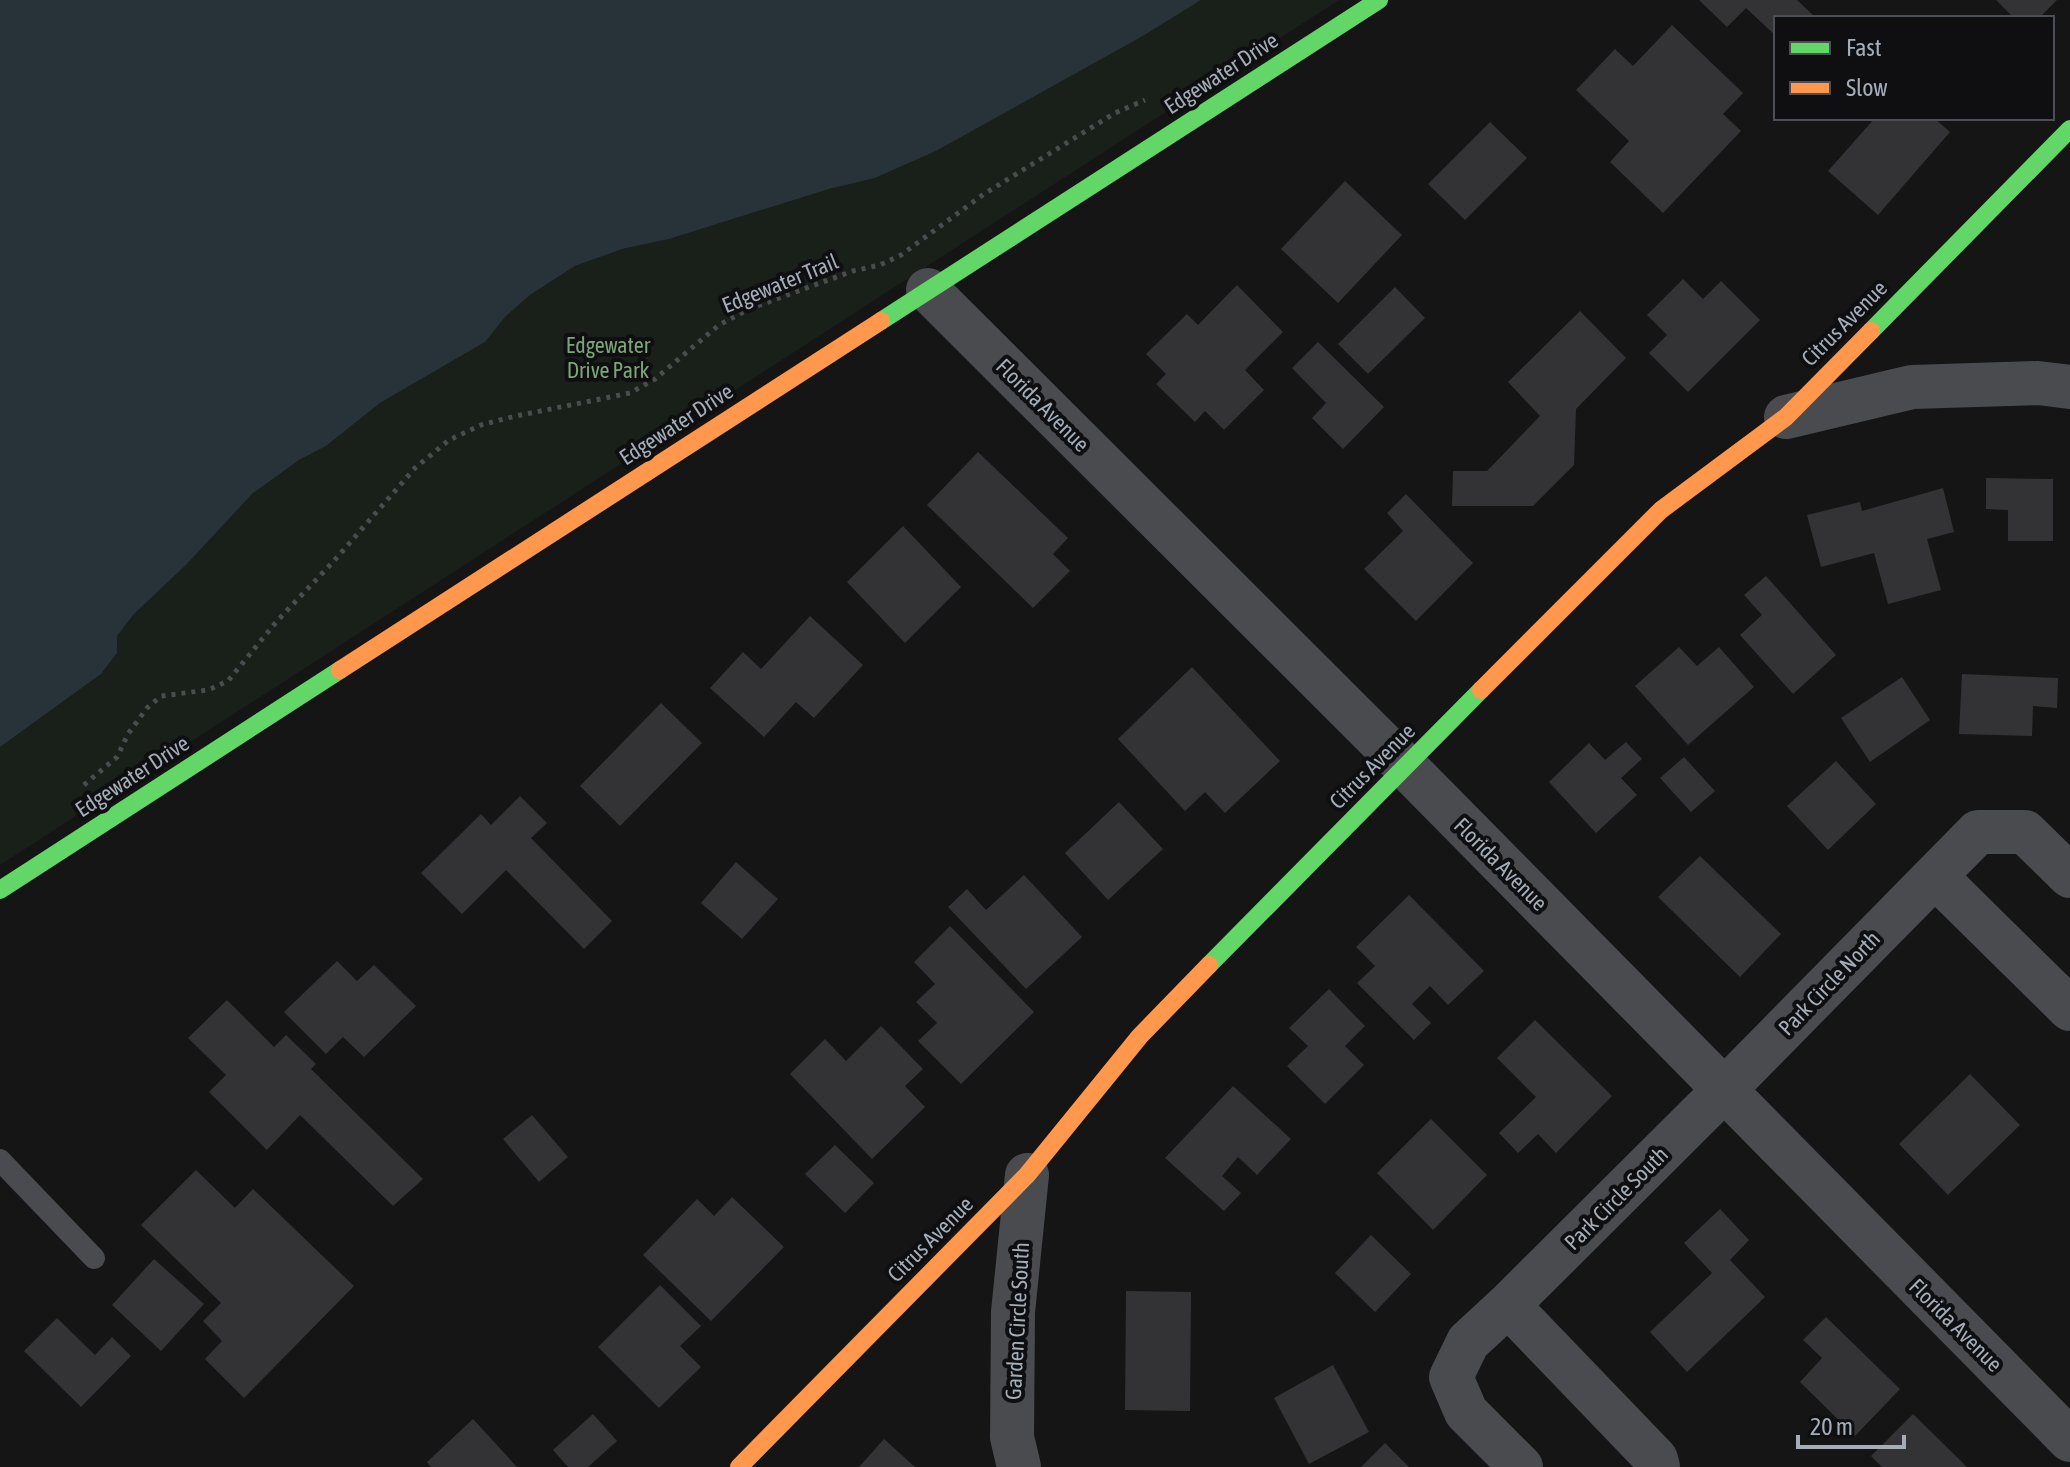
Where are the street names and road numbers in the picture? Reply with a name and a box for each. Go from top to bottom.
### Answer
street label: Edgewater Drive [1159,27,1283,119]
street label: Edgewater Trail [718,248,842,318]
street label: Citrus Avenue [1796,275,1892,371]
street label: Florida Avenue [991,353,1095,457]
street label: Edgewater Drive [614,378,738,470]
street label: Citrus Avenue [1324,718,1420,814]
street label: Edgewater Drive [70,730,194,822]
street label: Florida Avenue [1449,812,1553,916]
street label: Park Circle North [1773,926,1885,1040]
street label: Park Circle South [1559,1141,1673,1255]
street label: Citrus Avenue [882,1191,978,1287]
street label: Garden Circle South [1000,1241,1034,1401]
street label: Florida Avenue [1904,1273,2008,1377]

